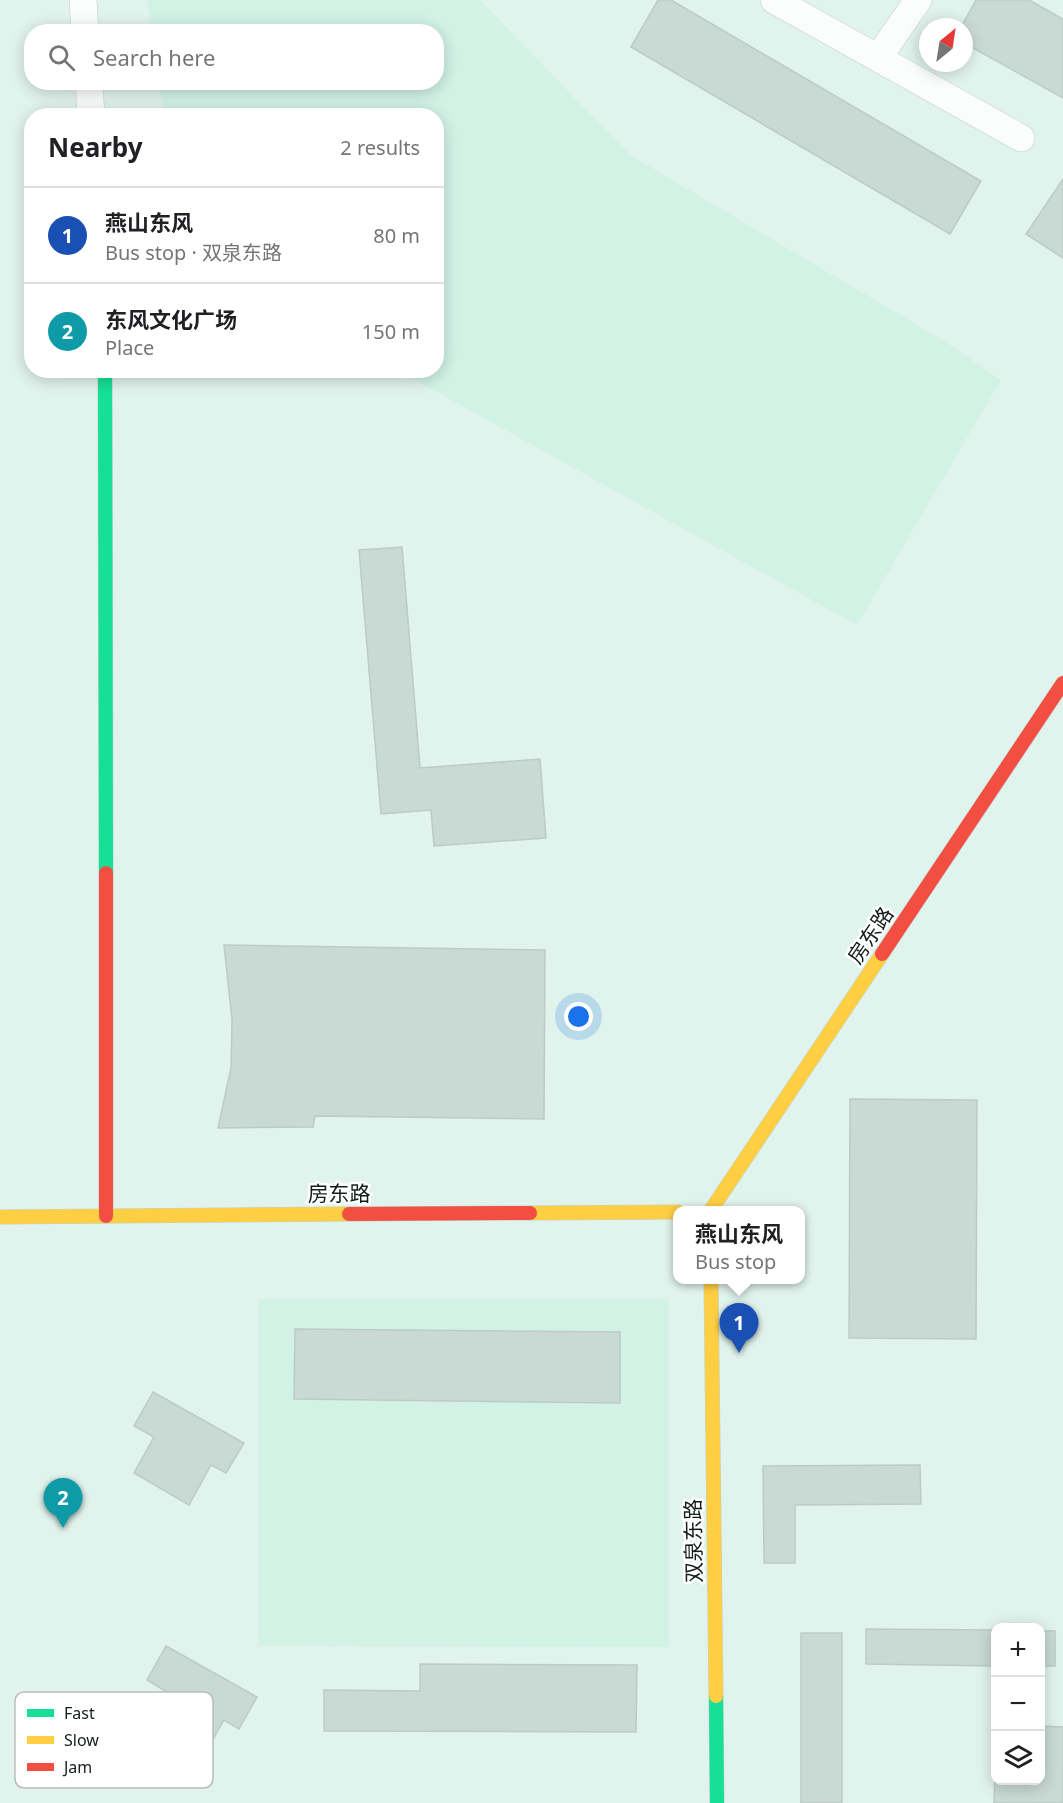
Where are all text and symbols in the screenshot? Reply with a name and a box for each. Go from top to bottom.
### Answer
north arrow [919,18,973,72]
search box [24,24,444,90]
icon: search [45,41,78,74]
text: Search here [93,42,215,72]
text: Nearby [48,129,143,165]
text: 2 results [340,134,420,161]
text: 燕山东风 [105,207,193,237]
text: 1 [62,222,73,249]
text: 80 m [373,222,420,249]
text: Bus stop · 双泉东路 [105,239,282,266]
text: 东风文化广场 [105,304,237,334]
text: 2 [62,318,73,345]
text: 150 m [362,318,420,345]
text: Place [105,334,154,361]
street label: 房东路 [841,901,899,969]
your location [564,1002,593,1031]
street label: 房东路 [308,1179,371,1207]
popup [673,1206,805,1284]
text: 燕山东风 [695,1218,783,1248]
text: Bus stop [695,1248,776,1275]
pin: 1 [720,1304,758,1353]
pin: 2 [44,1478,82,1528]
street label: 双泉东路 [678,1499,708,1583]
map controls [991,1623,1045,1785]
button: + [991,1623,1045,1677]
button: − [991,1677,1045,1731]
legend [15,1692,213,1788]
text: Fast [64,1702,95,1724]
text: Slow [64,1729,99,1751]
button: layers [991,1731,1045,1785]
text: Jam [62,1756,92,1778]

